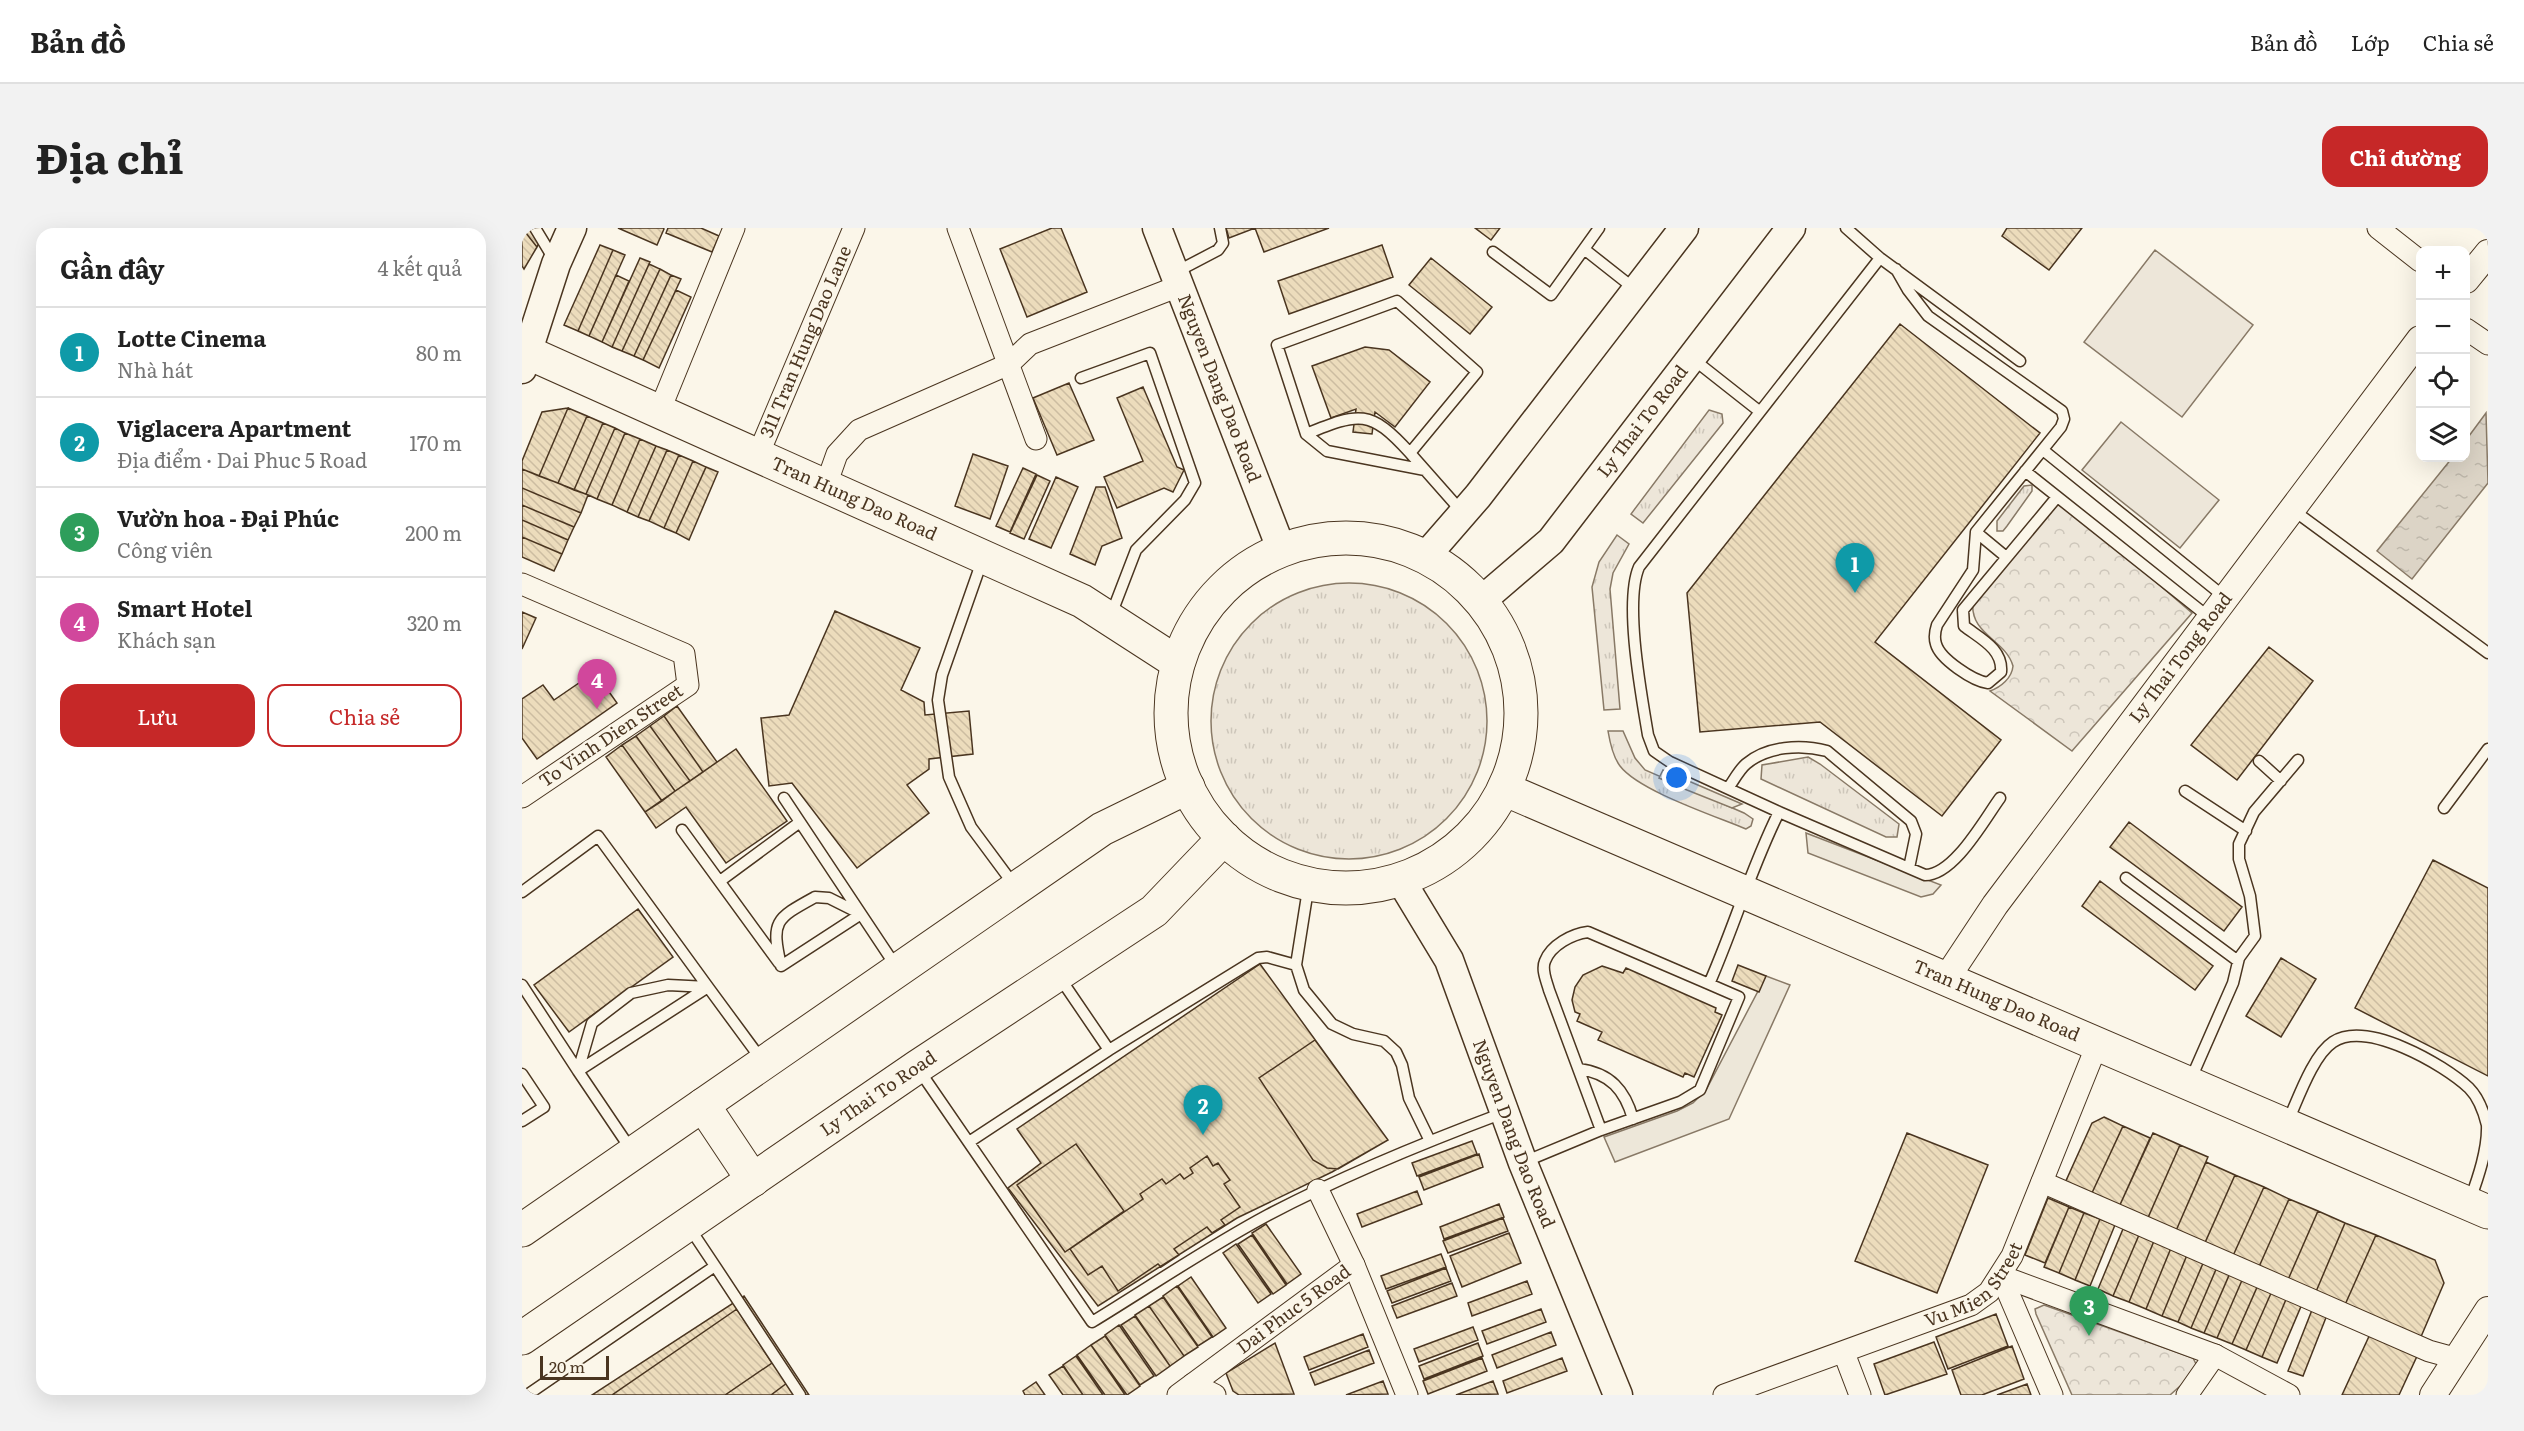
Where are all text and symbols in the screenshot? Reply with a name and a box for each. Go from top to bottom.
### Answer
text: Bản đồ [30,20,126,62]
text: Bản đồ [2250,26,2318,57]
text: Lớp [2351,26,2390,57]
text: Chia sẻ [2423,26,2494,57]
text: Địa chỉ [36,125,184,187]
button: Chỉ đường [2322,126,2488,187]
street label: 311 Tran Hung Dao Lane [752,241,857,441]
map controls [2416,246,2470,462]
button: + [2416,246,2470,300]
text: Gần đây [60,248,165,287]
text: 4 kết quả [378,252,462,282]
street label: Nguyen Dang Dao Road [1172,290,1269,486]
button: − [2416,300,2470,354]
text: Lotte Cinema [117,321,266,354]
text: 1 [75,337,84,367]
text: 80 m [416,337,462,367]
text: Nhà hát [117,354,193,384]
button: locate [2416,354,2470,408]
street label: Ly Thai To Road [1590,358,1694,482]
button: layers [2416,408,2470,462]
text: Viglacera Apartment [117,411,351,444]
text: 2 [74,427,85,457]
text: 170 m [409,427,462,457]
text: Địa điểm · Dai Phuc 5 Road [117,444,367,474]
street label: Tran Hung Dao Road [767,448,942,547]
text: Vườn hoa - Đại Phúc [117,501,339,534]
text: 3 [74,517,85,547]
text: 200 m [405,517,462,547]
text: Công viên [117,534,213,564]
pin: 1 [1836,544,1874,593]
street label: Ly Thai Tong Road [2121,586,2238,728]
text: Smart Hotel [117,591,252,624]
text: 4 [73,607,86,637]
text: 320 m [407,607,462,637]
text: Khách sạn [117,624,216,654]
pin: 4 [578,660,616,709]
street label: To Vinh Dien Street [533,676,688,793]
button: Lưu [60,684,255,747]
button: Chia sẻ [267,684,462,747]
your location [1662,763,1691,792]
street label: Tran Hung Dao Road [1909,951,2085,1047]
street label: Nguyen Dang Dao Road [1467,1035,1563,1232]
street label: Ly Thai To Road [814,1043,941,1142]
pin: 2 [1184,1086,1222,1135]
street label: Vu Mien Street [1920,1237,2029,1333]
street label: Dai Phuc 5 Road [1230,1257,1356,1359]
pin: 3 [2070,1286,2108,1336]
scale bar [540,1353,609,1380]
text: 20 m [549,1354,585,1378]

